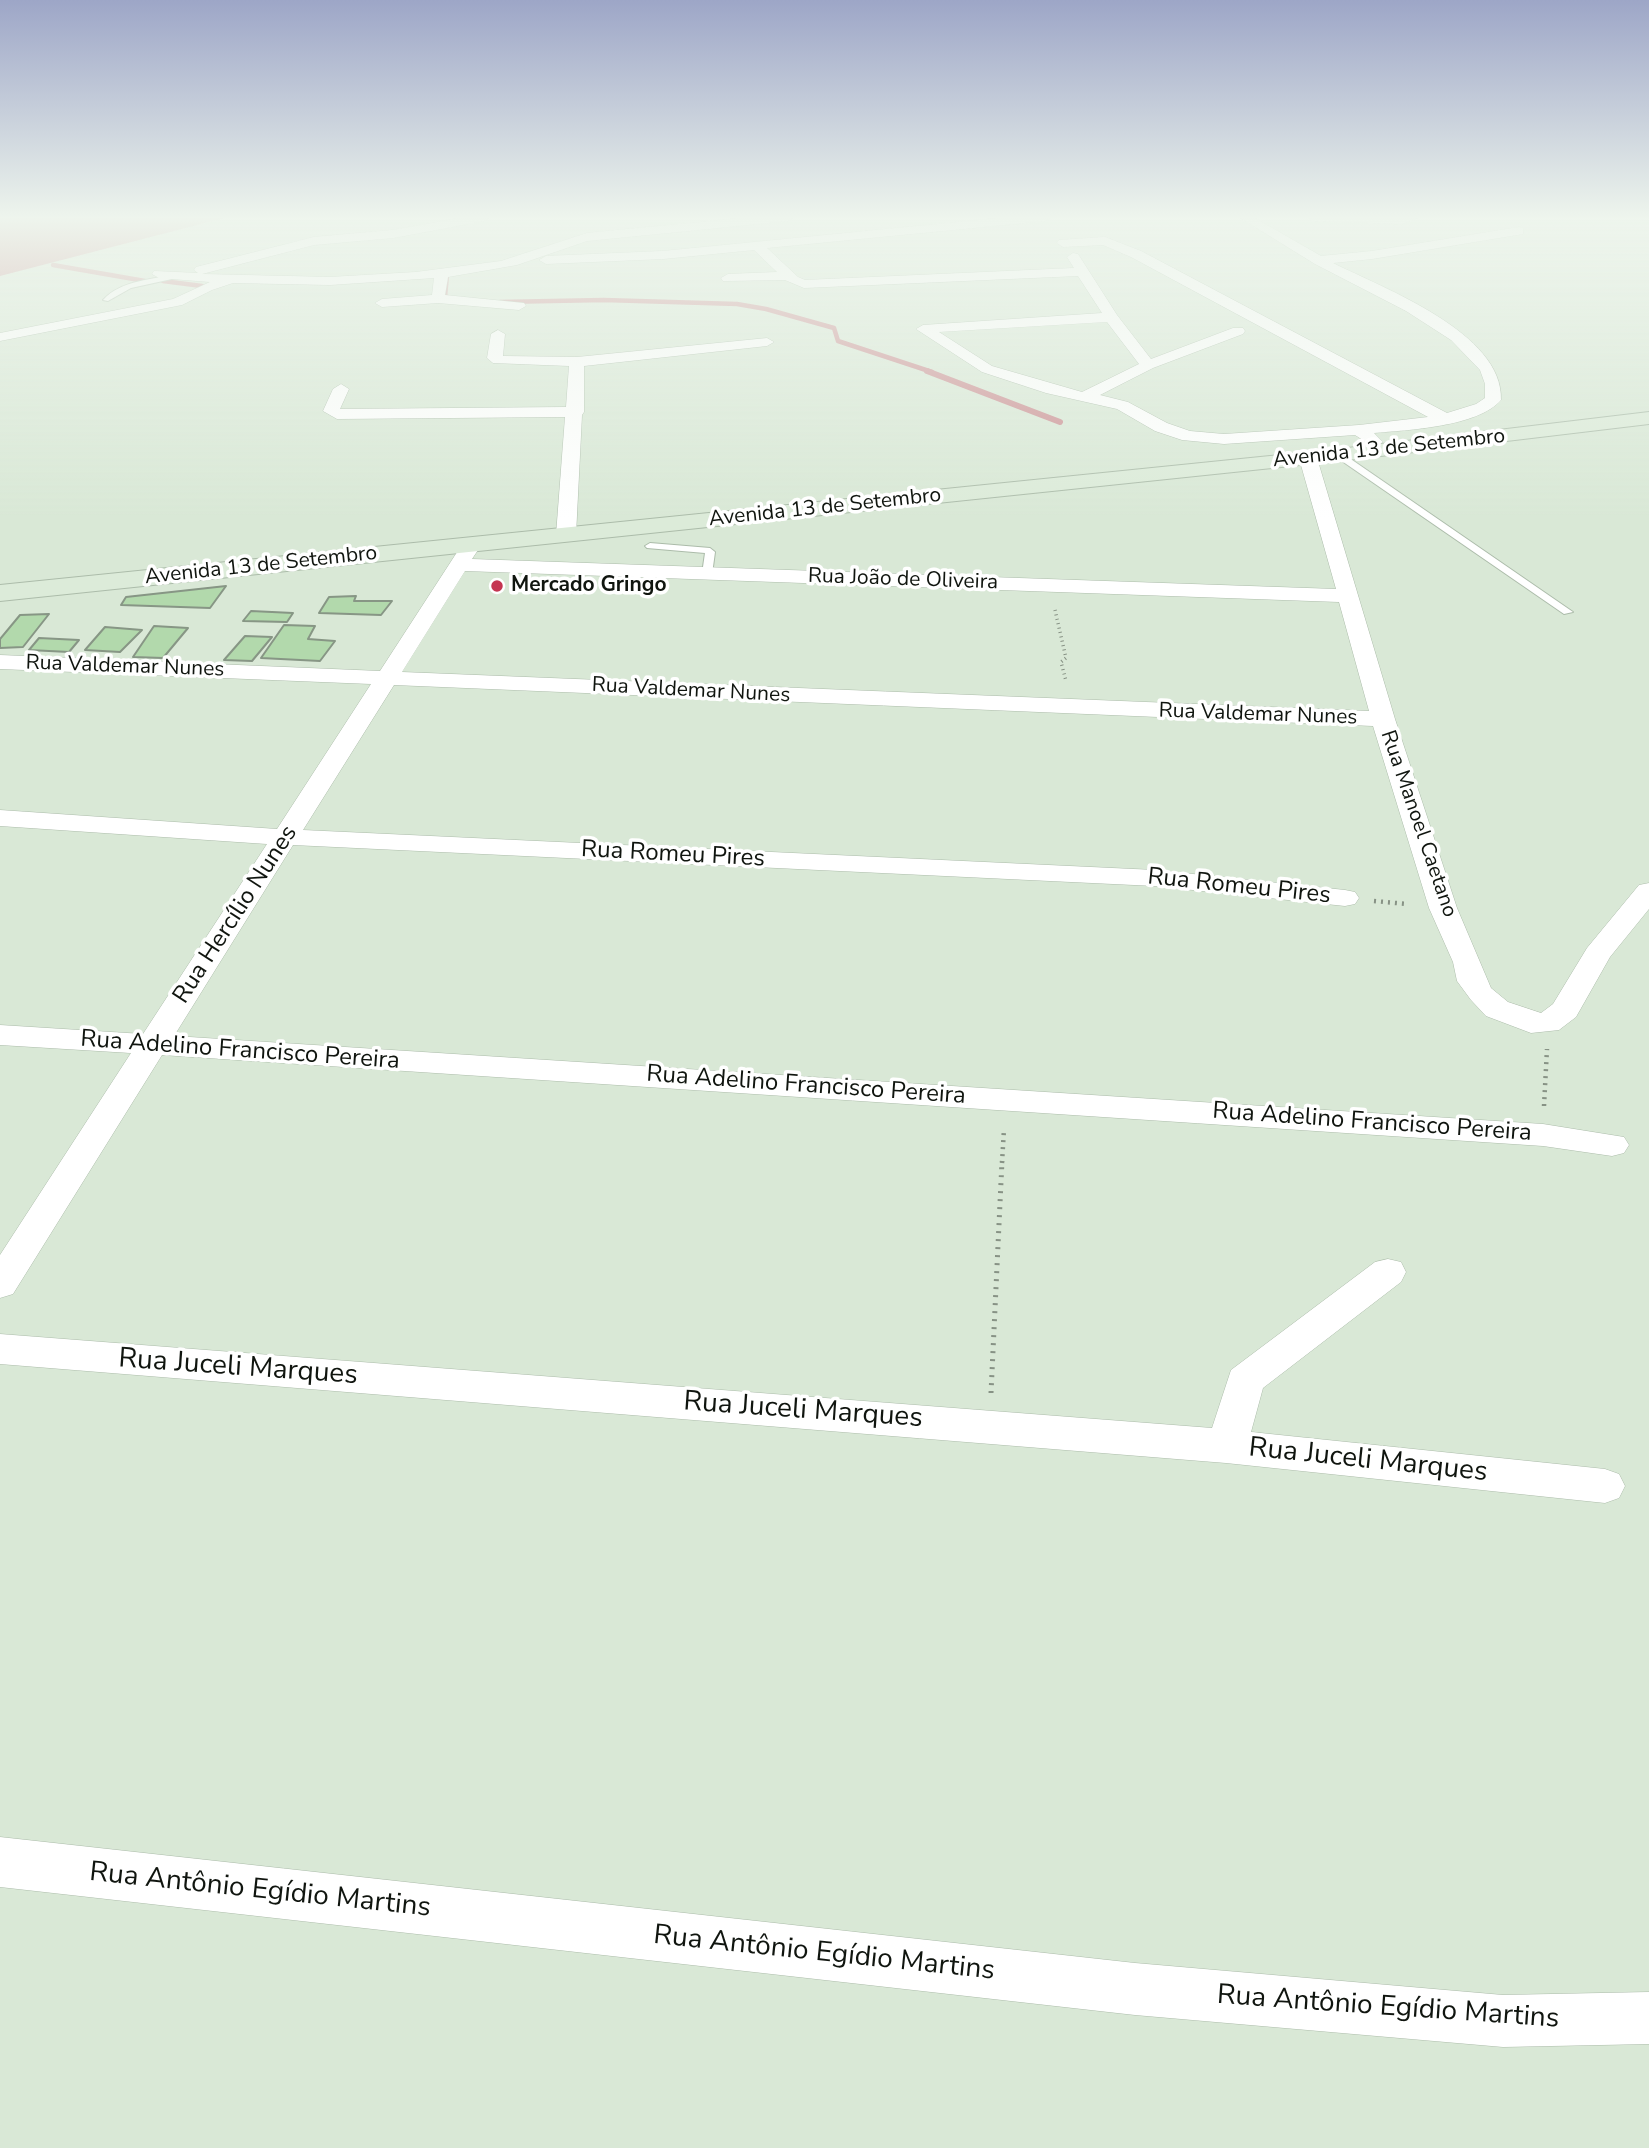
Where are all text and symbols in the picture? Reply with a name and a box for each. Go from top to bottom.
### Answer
street label: Avenida 13 de Setembro [1272,424,1506,474]
street label: Avenida 13 de Setembro [708,483,942,533]
street label: Avenida 13 de Setembro [144,541,378,591]
street label: Rua João de Oliveira [807,564,999,596]
place label: Mercado Gringo [511,573,666,599]
marker: Mercado Gringo [489,578,505,594]
street label: Rua Valdemar Nunes [25,651,225,683]
street label: Rua Valdemar Nunes [591,673,791,709]
street label: Rua Valdemar Nunes [1158,699,1358,731]
street label: Rua Manoel Caetano [1374,727,1462,921]
street label: Rua Hercílio Nunes [168,821,304,1009]
street label: Rua Romeu Pires [580,836,766,874]
street label: Rua Romeu Pires [1146,863,1332,911]
street label: Rua Adelino Francisco Pereira [79,1025,401,1077]
street label: Rua Adelino Francisco Pereira [645,1060,967,1112]
street label: Rua Adelino Francisco Pereira [1211,1097,1533,1149]
street label: Rua Juceli Marques [117,1343,359,1393]
street label: Rua Juceli Marques [682,1386,924,1436]
street label: Rua Juceli Marques [1247,1432,1489,1490]
street label: Rua Antônio Egídio Martins [88,1856,432,1926]
street label: Rua Antônio Egídio Martins [652,1919,996,1989]
street label: Rua Antônio Egídio Martins [1216,1979,1560,2037]

